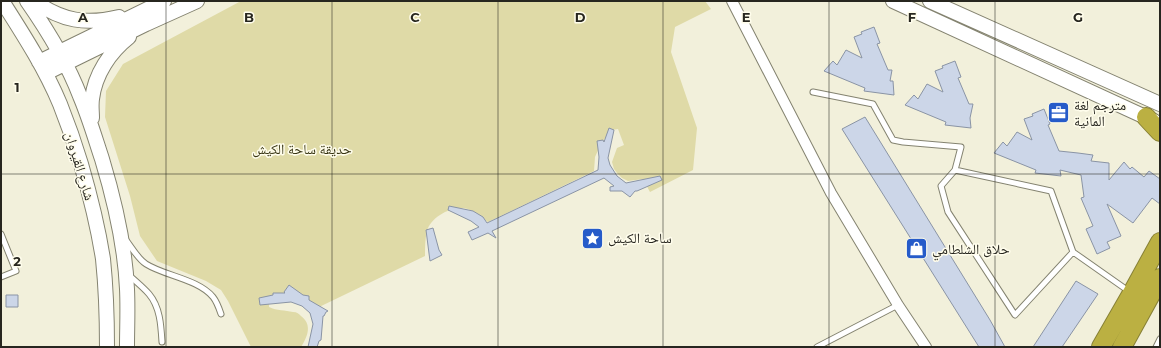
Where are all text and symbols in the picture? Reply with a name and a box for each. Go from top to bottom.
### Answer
text: A [77,9,89,25]
text: B [244,9,254,25]
text: C [410,9,420,25]
text: D [575,9,586,25]
text: E [742,9,751,25]
text: F [908,9,916,25]
text: G [1073,9,1083,25]
text: 1 [14,79,20,95]
place label: مترجم لغة المانية [1074,96,1126,130]
office icon: مترجم لغة المانية [1046,100,1072,126]
street label: شارع القيروان [60,130,99,203]
park label: حديقة ساحة الكيش [252,140,352,158]
place icon: ساحة الكيش [579,225,605,251]
place label: ساحة الكيش [608,229,672,247]
shop icon: حلاق الشلطامي [903,236,929,262]
place label: حلاق الشلطامي [932,240,1010,261]
text: 2 [13,253,21,269]

